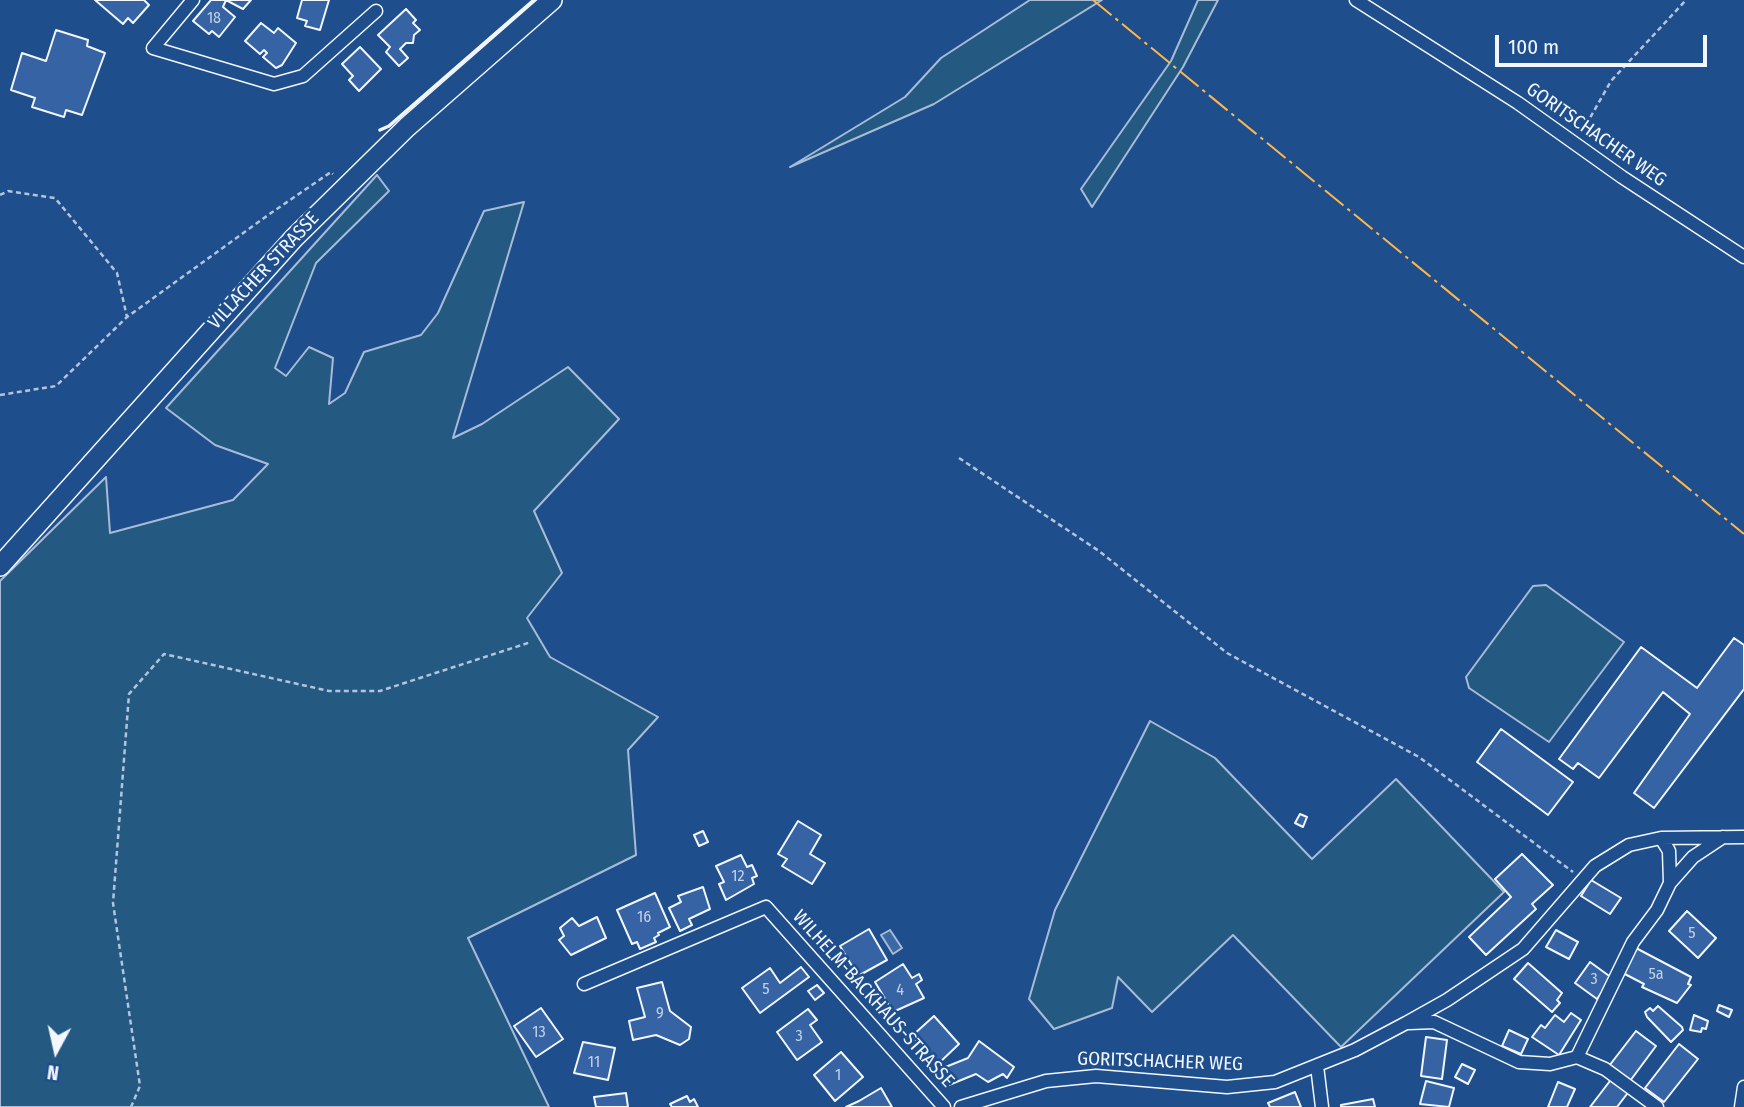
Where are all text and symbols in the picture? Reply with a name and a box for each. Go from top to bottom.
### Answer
house number: 18 [207,9,221,29]
scale bar [1499,21,1711,65]
text: 100 m [1508,34,1559,60]
street label: GORITSCHACHER WEG [1522,78,1670,192]
street label: VILLACHER STRASSE [204,208,324,334]
house number: 12 [731,867,745,887]
street label: WILHELM-BACKHAUS-STRASSE [787,906,959,1092]
house number: 16 [637,908,651,928]
house number: 5 [1688,924,1696,944]
house number: 5a [1648,965,1664,985]
house number: 3 [1590,970,1598,990]
house number: 5 [762,980,770,1000]
house number: 4 [896,981,904,1001]
house number: 9 [656,1004,664,1024]
north arrow [21,1016,91,1086]
house number: 13 [532,1023,546,1043]
house number: 3 [795,1027,803,1047]
street label: GORITSCHACHER WEG [1077,1048,1243,1076]
house number: 11 [588,1053,600,1073]
text: N [46,1060,60,1084]
house number: 1 [835,1066,841,1086]

